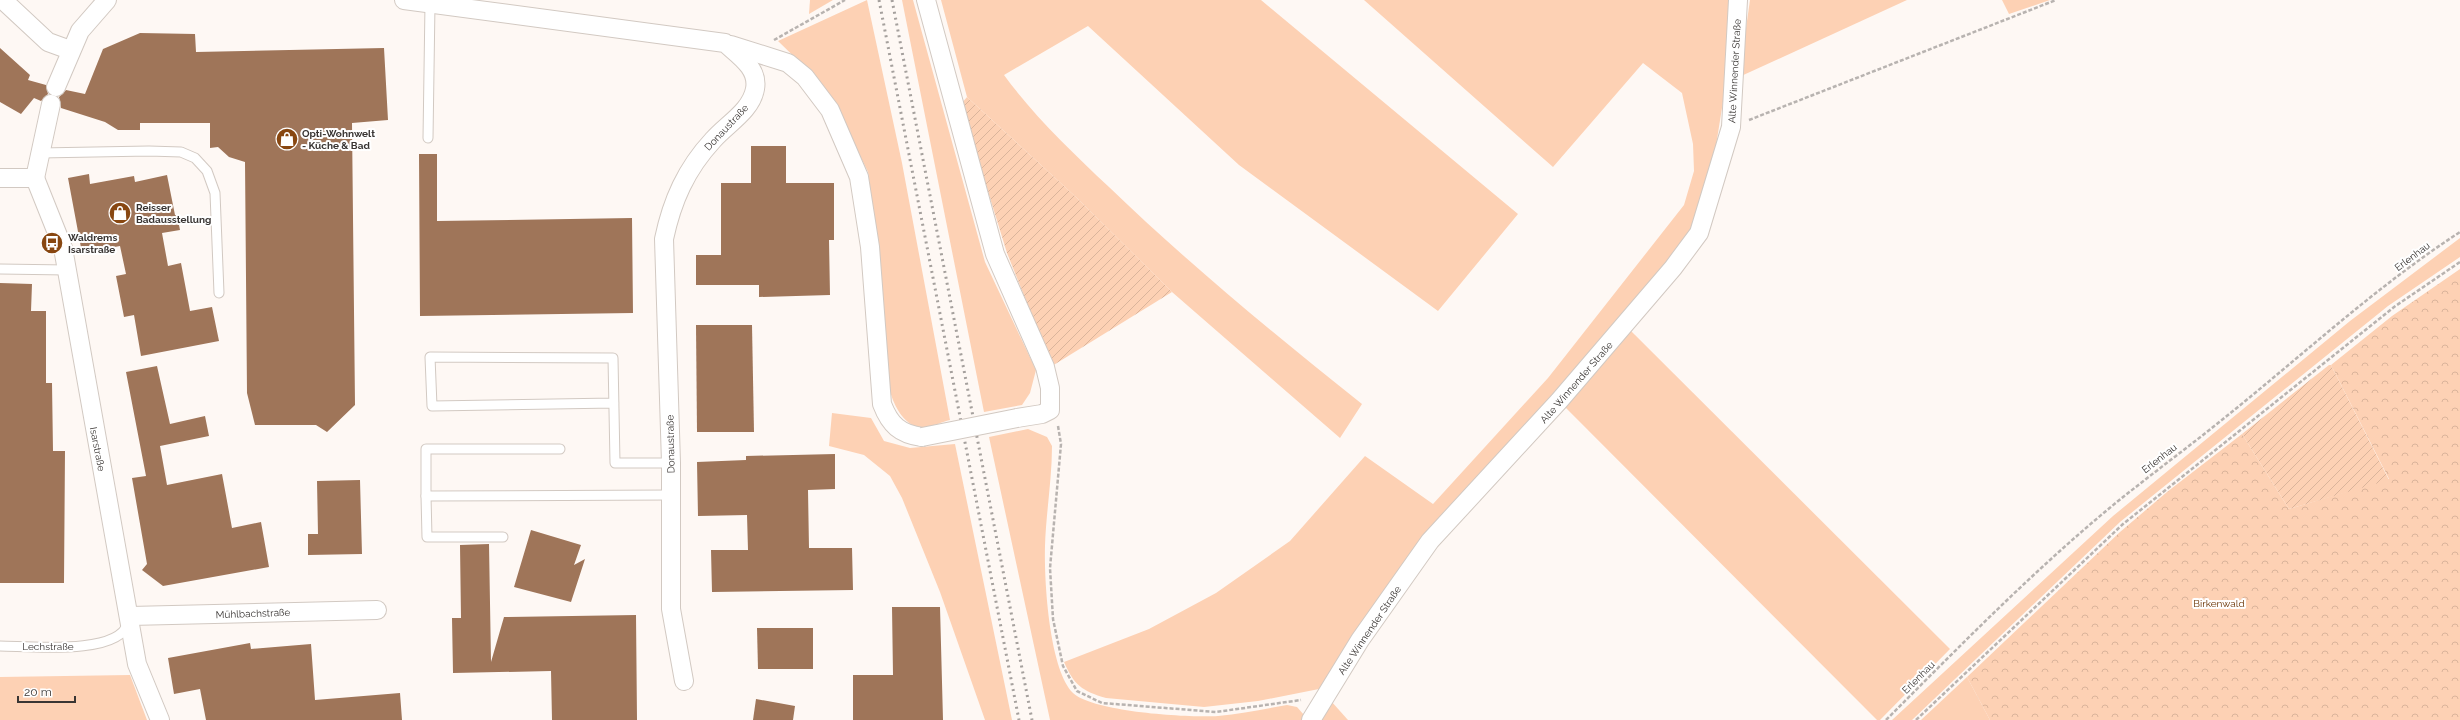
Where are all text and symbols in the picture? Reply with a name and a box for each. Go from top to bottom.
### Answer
street label: Alte Winnender Straße [1726,18,1743,123]
street label: Donaustraße [702,102,751,153]
shop icon: Opti-Wohnwelt - Küche & Bad [274,126,300,152]
place label: Opti-Wohnwelt - Küche & Bad [302,128,375,151]
shop icon: Reisser Badausstellung [107,200,133,226]
place label: Reisser Badausstellung [136,202,211,225]
bus stop icon: Waldrems Isarstraße [39,230,65,256]
place label: Waldrems Isarstraße [68,232,117,255]
street label: Erlenhau [2393,240,2432,273]
street label: Alte Winnender Straße [1538,339,1615,425]
street label: Donaustraße [664,414,677,473]
street label: Isarstraße [88,426,107,472]
street label: Erlenhau [2140,441,2179,475]
street label: Alte Winnender Straße [1336,584,1403,677]
park label: Birkenwald [2193,598,2245,609]
street label: Mühlbachstraße [215,607,291,620]
street label: Lechstraße [22,641,74,652]
street label: Erlenhau [1900,659,1937,696]
scale bar [18,678,75,704]
text: 20 m [24,685,52,699]

